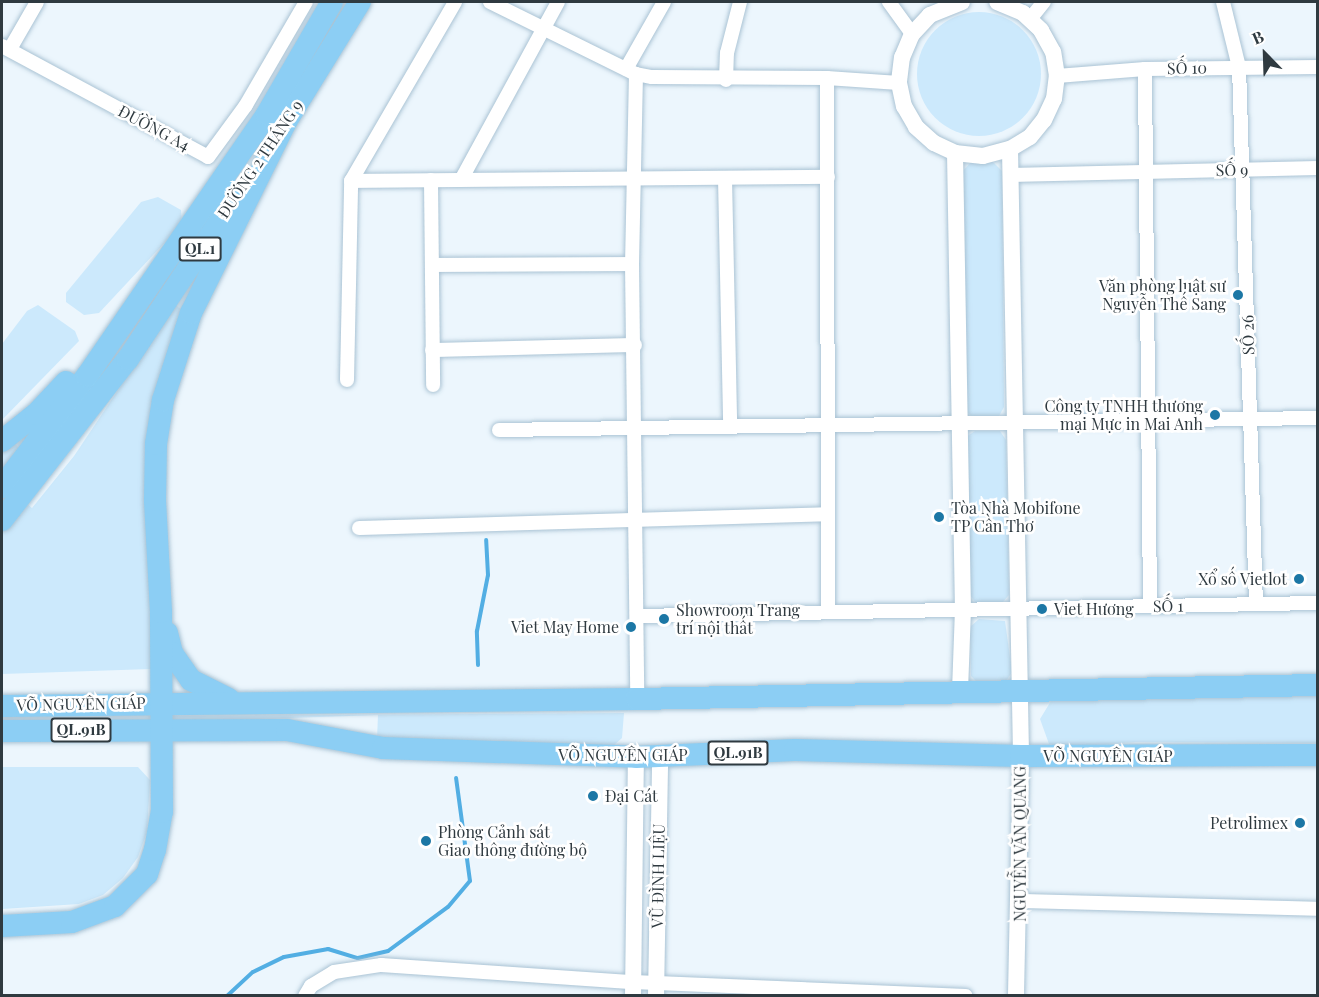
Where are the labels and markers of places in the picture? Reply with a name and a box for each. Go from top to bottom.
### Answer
place label: Văn phòng luật sư Nguyễn Thế Sang [1098,276,1226,314]
marker: Văn phòng luật sư Nguyễn Thế Sang [1231,288,1245,302]
place label: Công ty TNHH thương mại Mực in Mai Anh [1043,396,1203,434]
marker: Công ty TNHH thương mại Mực in Mai Anh [1208,408,1222,422]
place label: Tòa Nhà Mobifone TP Cần Thơ [951,498,1081,536]
marker: Tòa Nhà Mobifone TP Cần Thơ [932,510,946,524]
place label: Xổ số Vietlot [1198,569,1287,589]
marker: Xổ số Vietlot [1292,572,1306,586]
place label: Viet Hương [1054,599,1134,619]
place label: Showroom Trang trí nội thất [676,600,800,638]
marker: Viet Hương [1035,602,1049,616]
marker: Showroom Trang trí nội thất [657,612,671,626]
place label: Viet May Home [510,617,619,637]
marker: Viet May Home [624,620,638,634]
place label: Đại Cát [605,786,658,806]
marker: Đại Cát [586,789,600,803]
place label: Petrolimex [1210,813,1288,833]
marker: Petrolimex [1293,816,1307,830]
place label: Phòng Cảnh sát Giao thông đường bộ [438,822,587,860]
marker: Phòng Cảnh sát Giao thông đường bộ [419,834,433,848]

